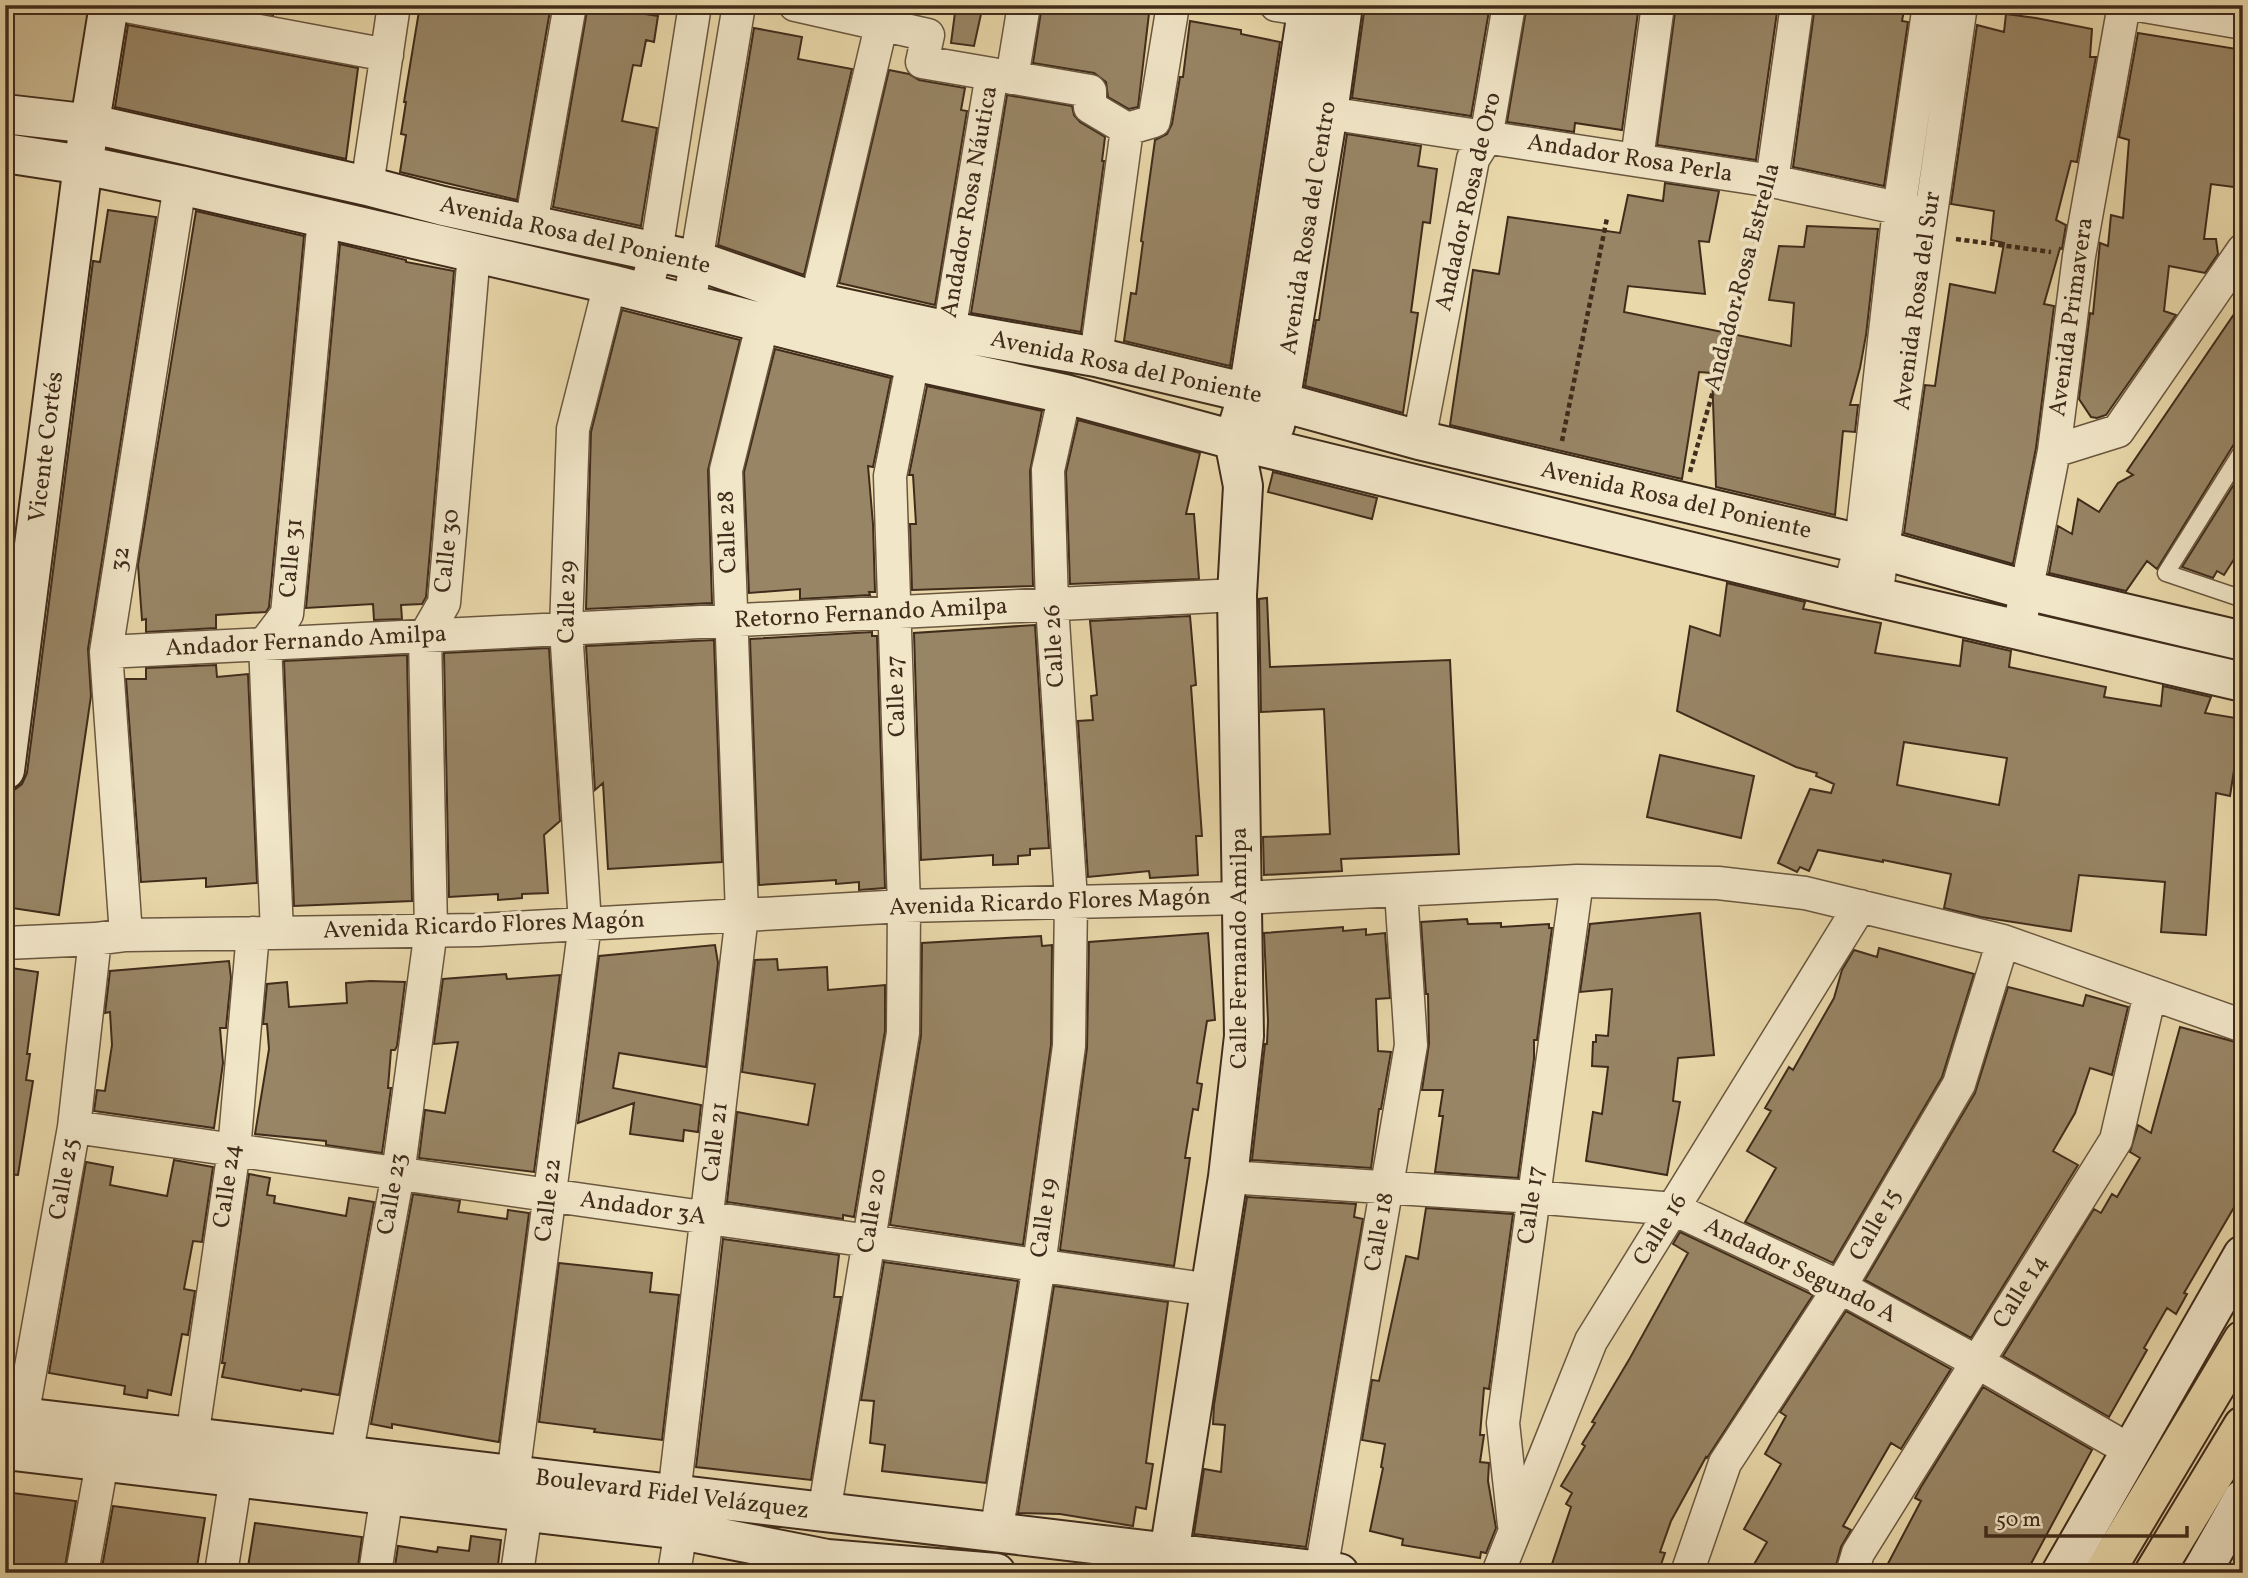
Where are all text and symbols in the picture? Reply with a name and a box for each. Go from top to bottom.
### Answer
street label: Andador Rosa Náutica [933,83,1007,321]
street label: Andador Rosa de Oro [1427,89,1511,315]
street label: Avenida Rosa del Centro [1272,99,1346,357]
street label: Andador Rosa Perla [1525,126,1735,192]
street label: Andador Rosa Estrella [1696,159,1790,395]
street label: Avenida Rosa del Poniente [436,188,714,284]
street label: Avenida Rosa del Sur [1886,189,1950,413]
street label: Avenida Primavera [2041,215,2103,419]
street label: Avenida Rosa del Poniente [987,323,1265,413]
street label: Vicente Cortés [21,370,73,524]
street label: Avenida Rosa del Poniente [1537,453,1815,549]
street label: Calle 28 [710,490,746,574]
street label: Calle 30 [427,507,469,595]
street label: Calle 31 [272,517,312,599]
street label: 32 [102,544,140,574]
street label: Calle 29 [550,560,586,644]
street label: Retorno Fernando Amilpa [733,590,1009,638]
street label: Calle 26 [1036,604,1074,688]
street label: Andador Fernando Amilpa [165,618,447,666]
street label: Calle 27 [879,654,915,738]
street label: Calle Fernando Amilpa [1223,827,1257,1069]
street label: Avenida Ricardo Flores Magón [888,880,1212,926]
street label: Avenida Ricardo Flores Magón [322,903,646,949]
street label: Calle 21 [694,1100,738,1184]
street label: Calle 25 [41,1135,89,1223]
street label: Calle 24 [205,1142,251,1230]
street label: Calle 23 [369,1150,417,1238]
street label: Calle 22 [527,1156,571,1244]
street label: Calle 17 [1510,1163,1554,1247]
street label: Calle 20 [850,1166,896,1256]
street label: Calle 19 [1023,1176,1067,1260]
street label: Calle 15 [1842,1182,1910,1268]
street label: Andador 3A [578,1183,708,1235]
street label: Calle 16 [1625,1187,1697,1273]
street label: Calle 18 [1356,1190,1404,1274]
street label: Andador Segundo A [1698,1210,1902,1332]
street label: Calle 14 [1985,1248,2057,1336]
street label: Boulevard Fidel Velázquez [533,1461,811,1529]
scale bar [1986,1494,2187,1538]
text: 50 m [1996,1506,2041,1535]

